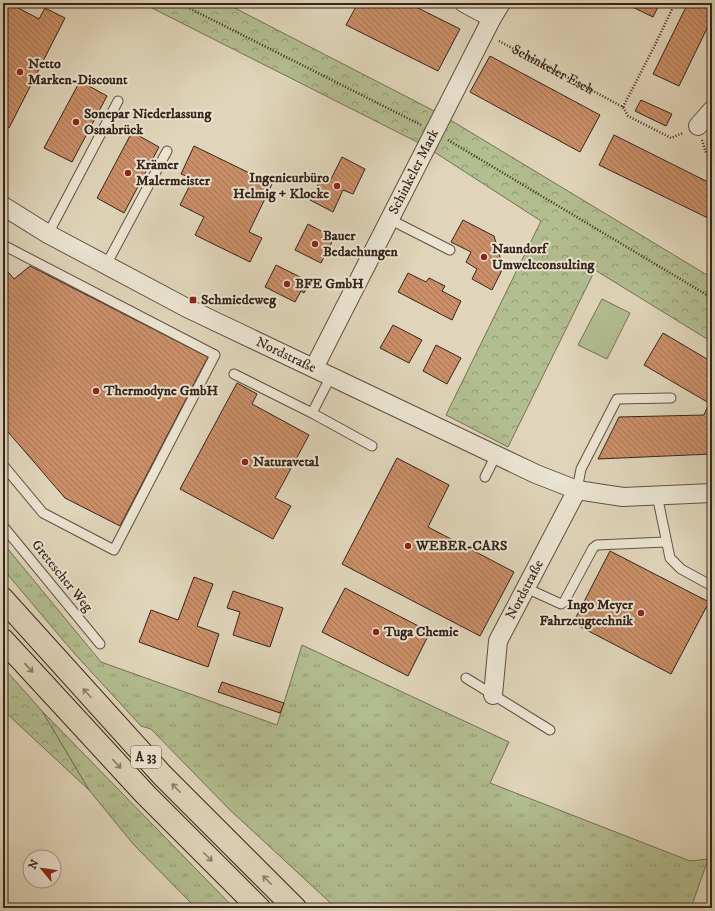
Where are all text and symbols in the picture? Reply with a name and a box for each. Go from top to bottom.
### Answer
street label: Schinkeler Esch [509,40,598,99]
place label: Netto Marken-Discount [28,55,128,89]
marker: Netto Marken-Discount [15,67,25,77]
place label: Sonepar Niederlassung Osnabrück [84,105,212,139]
marker: Sonepar Niederlassung Osnabrück [71,117,81,127]
street label: Schinkeler Mark [385,126,443,218]
place label: Krämer Malermeister [136,156,211,190]
marker: Krämer Malermeister [123,168,133,178]
place label: Ingenieurbüro Helmig + Klocke [233,169,329,203]
marker: Ingenieurbüro Helmig + Klocke [332,181,342,191]
place label: Bauer Bedachungen [323,227,399,261]
marker: Bauer Bedachungen [310,239,320,249]
place label: Naundorf Umweltconsulting [492,240,595,274]
marker: Naundorf Umweltconsulting [479,252,489,262]
place label: BFE GmbH [295,275,364,293]
marker: BFE GmbH [282,279,292,289]
place label: Schmiedeweg [201,291,277,309]
marker: Schmiedeweg [188,295,198,305]
street label: Nordstraße [253,333,319,377]
place label: Thermodyne GmbH [103,382,218,400]
marker: Thermodyne GmbH [91,386,101,396]
place label: Naturavetal [253,453,320,471]
marker: Naturavetal [240,457,250,467]
street label: Gretescher Weg [27,536,97,616]
place label: WEBER-CARS [415,537,507,555]
marker: WEBER-CARS [403,541,413,551]
street label: Nordstraße [502,557,548,623]
place label: Ingo Meyer Fahrzeugtechnik [539,596,634,630]
marker: Ingo Meyer Fahrzeugtechnik [636,608,646,618]
place label: Tuga Chemie [383,623,459,641]
marker: Tuga Chemie [371,627,381,637]
one-way arrow [24,663,33,673]
one-way arrow [83,688,92,698]
road number: A 33 [131,746,161,768]
one-way arrow [112,759,122,769]
one-way arrow [171,783,181,793]
north arrow [22,849,62,889]
one-way arrow [203,852,213,862]
text: N [26,857,42,872]
one-way arrow [262,875,272,885]

